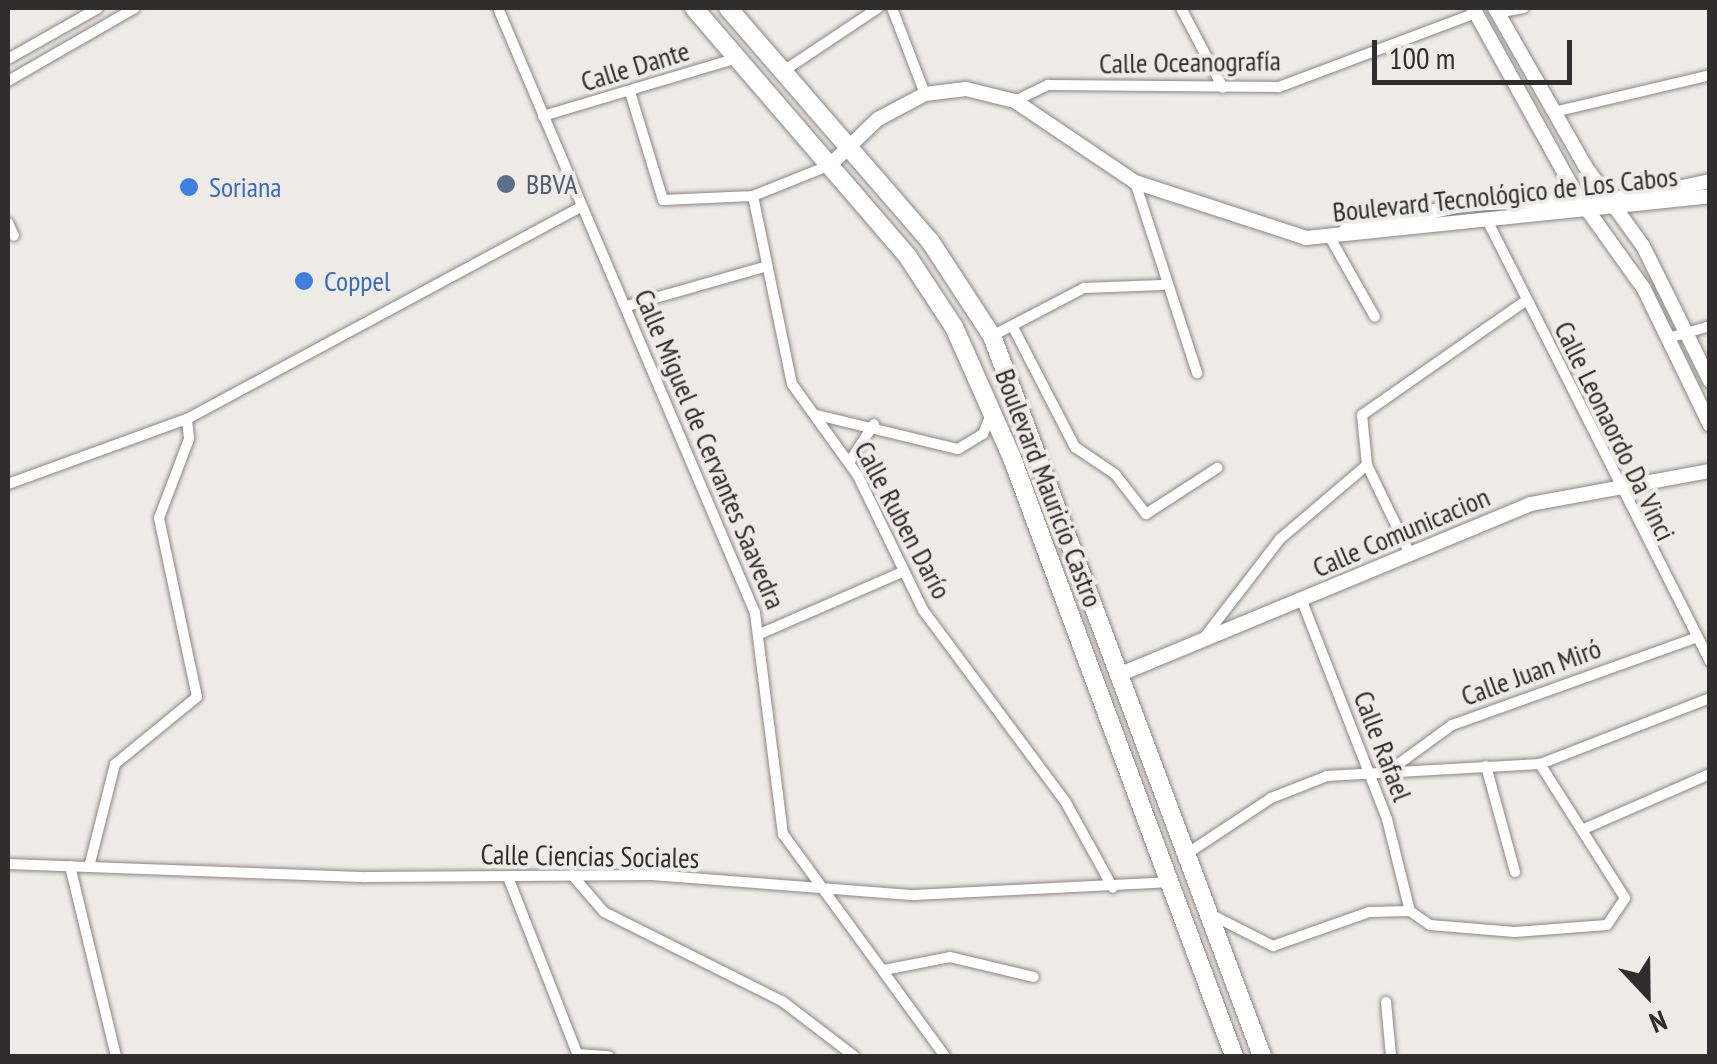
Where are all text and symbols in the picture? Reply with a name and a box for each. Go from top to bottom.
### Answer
scale bar [1377,20,1577,82]
street label: Calle Dante [577,34,693,98]
text: 100 m [1389,38,1455,77]
street label: Calle Oceanografía [1099,44,1281,80]
street label: Boulevard Tecnológico de Los Cabos [1331,159,1679,229]
place label: BBVA [526,167,577,201]
place label: Soriana [209,170,282,204]
marker: BBVA [495,173,517,195]
marker: Soriana [178,176,200,198]
place label: Coppel [324,264,391,298]
marker: Coppel [293,270,315,292]
street label: Calle Miguel de Cervantes Saavedra [627,284,793,614]
street label: Calle Leonaordo Da Vinci [1547,315,1683,547]
street label: Boulevard Mauricio Castro [988,364,1110,612]
street label: Calle Ruben Darío [847,436,959,604]
street label: Calle Comunicacion [1308,480,1494,584]
street label: Calle Juan Miró [1457,631,1605,713]
street label: Calle Rafael [1347,686,1419,806]
street label: Calle Ciencias Sociales [480,837,700,875]
north arrow [1597,944,1697,1044]
text: N [1644,1002,1672,1042]

